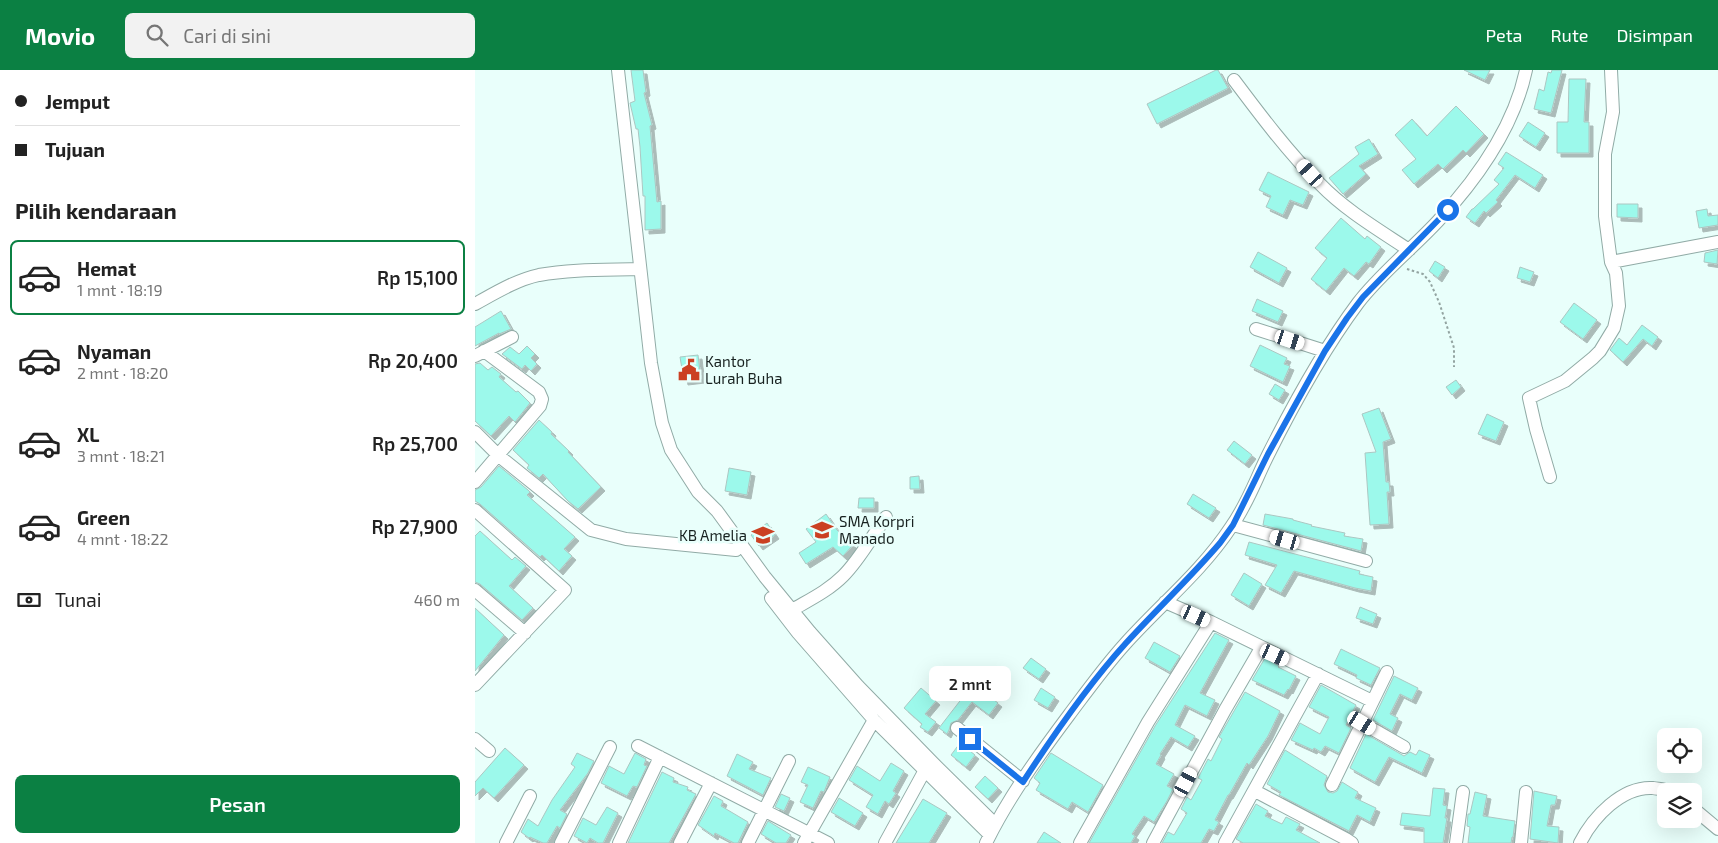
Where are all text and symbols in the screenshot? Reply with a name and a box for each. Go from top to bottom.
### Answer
search box [125,13,475,58]
text: Movio [25,21,95,50]
icon: search [143,21,171,49]
text: Cari di sini [183,24,271,47]
text: Peta [1486,24,1523,46]
text: Rute [1551,24,1588,46]
text: Disimpan [1616,24,1693,46]
text: Jemput [45,90,110,113]
text: Tujuan [45,138,105,161]
car [1294,157,1325,189]
text: Pilih kendaraan [15,197,177,223]
route start [1437,199,1459,221]
icon: car [17,255,62,300]
text: Hemat [77,257,136,280]
text: Rp 15,100 [377,266,458,289]
text: 1 mnt · 18:19 [77,280,163,299]
car [1273,328,1306,352]
icon: car [17,338,62,383]
text: Nyaman [77,340,151,363]
text: Rp 20,400 [368,349,458,372]
place label: Kantor Lurah Buha [705,352,782,387]
public building icon: Kantor Lurah Buha [676,357,702,383]
text: 2 mnt · 18:20 [77,363,168,382]
icon: car [17,421,62,466]
text: XL [77,423,99,446]
text: Rp 25,700 [372,432,458,455]
text: 3 mnt · 18:21 [77,446,165,465]
icon: car [17,504,62,549]
text: Green [77,506,130,529]
place label: SMA Korpri Manado [839,512,915,547]
text: Rp 27,900 [372,515,458,538]
school or university icon: SMA Korpri Manado [809,517,835,543]
school or university icon: KB Amelia [750,522,776,548]
place label: KB Amelia [679,526,747,544]
text: 4 mnt · 18:22 [77,529,169,548]
car [1268,529,1301,551]
icon: cash [15,586,43,614]
text: Tunai [55,588,101,611]
text: 460 m [414,590,460,609]
car [1179,603,1212,629]
car [1258,642,1291,668]
callout: 2 mnt [929,666,1011,702]
text: 2 mnt [949,674,991,693]
car [1345,709,1378,737]
route end [959,728,981,750]
map controls [1657,728,1702,828]
button: locate [1657,728,1702,773]
car [1172,765,1199,799]
button: Pesan [15,775,460,833]
button: layers [1657,783,1702,828]

